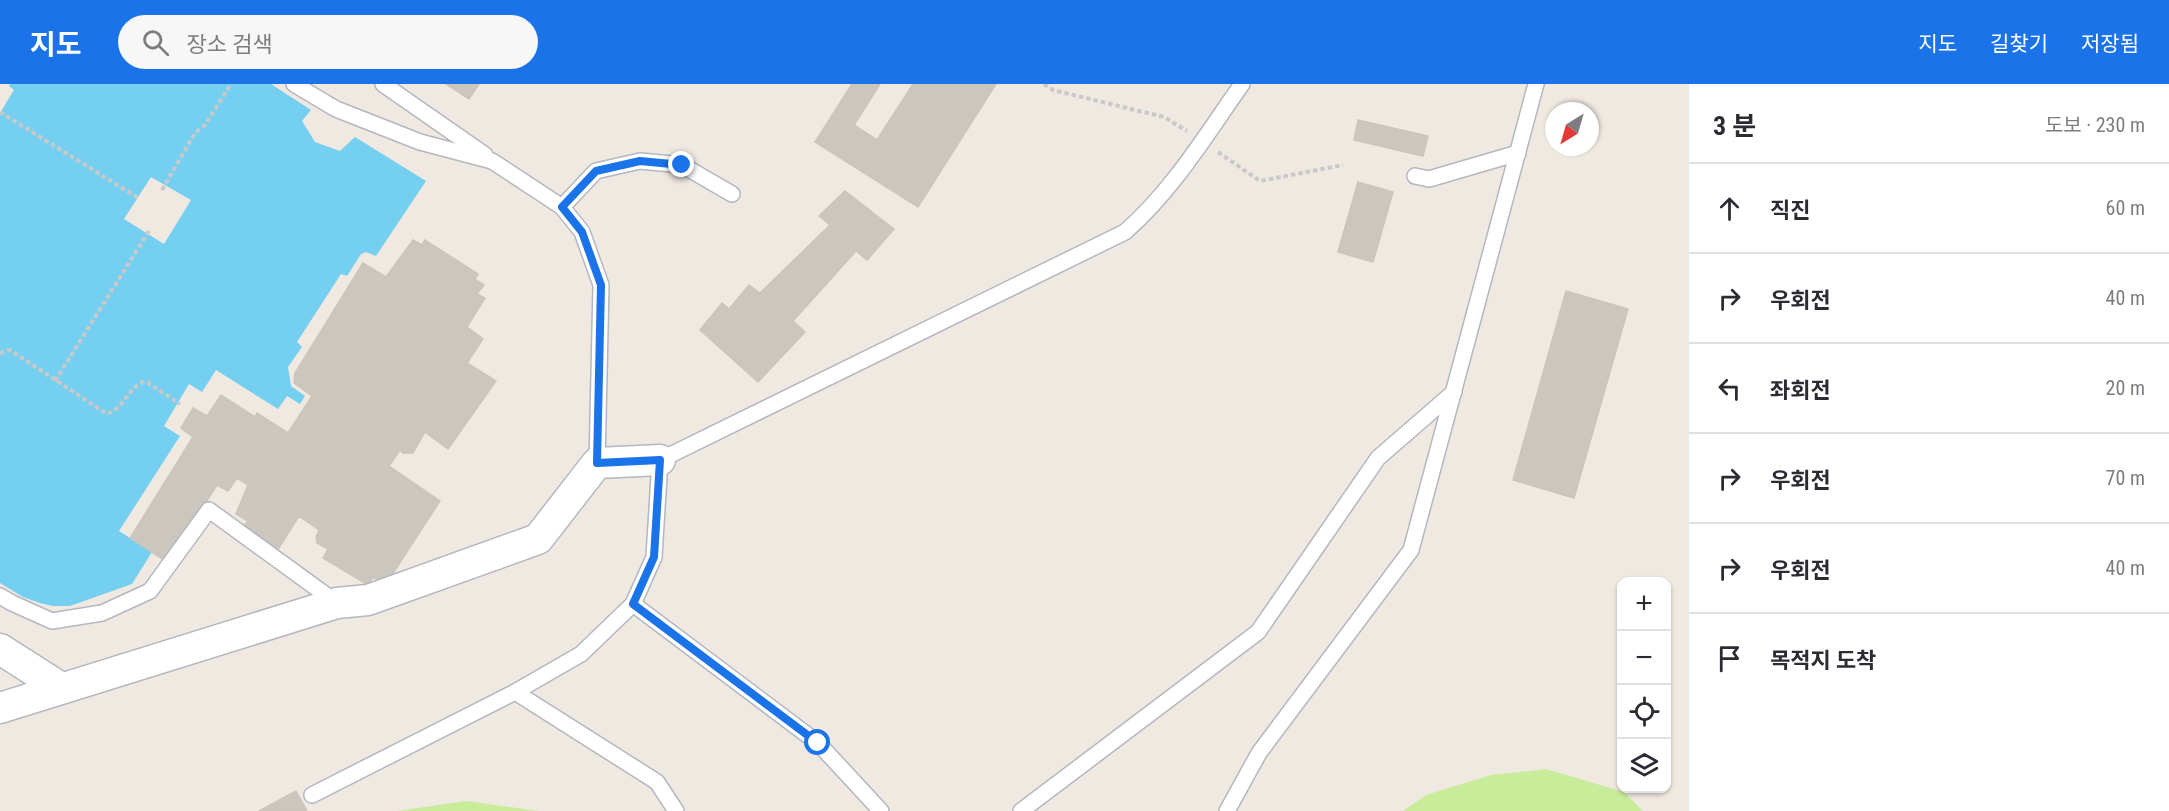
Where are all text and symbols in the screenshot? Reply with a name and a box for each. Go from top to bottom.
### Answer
search box [118,15,538,69]
icon: search [139,26,172,59]
text: 지도 [30,28,82,61]
text: 장소 검색 [187,32,273,57]
text: 지도 [1918,32,1957,56]
text: 길찾기 [1990,32,2048,56]
text: 저장됨 [2081,32,2139,56]
north arrow [1545,102,1599,156]
text: 3 분 [1713,111,1756,141]
text: 도보 · 230 m [2045,113,2145,137]
route end [668,151,694,177]
icon: ahead [1713,192,1746,225]
text: 60 m [2106,196,2145,220]
text: 직진 [1770,198,1810,223]
icon: right [1713,282,1746,315]
text: 40 m [2106,286,2145,310]
text: 우회전 [1770,288,1831,313]
icon: left [1713,372,1746,405]
text: 20 m [2106,376,2145,400]
text: 좌회전 [1770,378,1831,403]
icon: right [1713,462,1746,495]
text: 70 m [2106,466,2145,490]
text: 우회전 [1770,468,1831,493]
icon: right [1713,552,1746,585]
text: 40 m [2106,556,2145,580]
text: 우회전 [1770,558,1831,583]
map controls [1617,577,1671,793]
button: + [1617,577,1671,631]
button: − [1617,631,1671,685]
icon: arrive [1713,642,1746,675]
text: 목적지 도착 [1770,648,1876,673]
button: locate [1617,685,1671,739]
route start [804,729,830,755]
button: layers [1617,739,1671,793]

